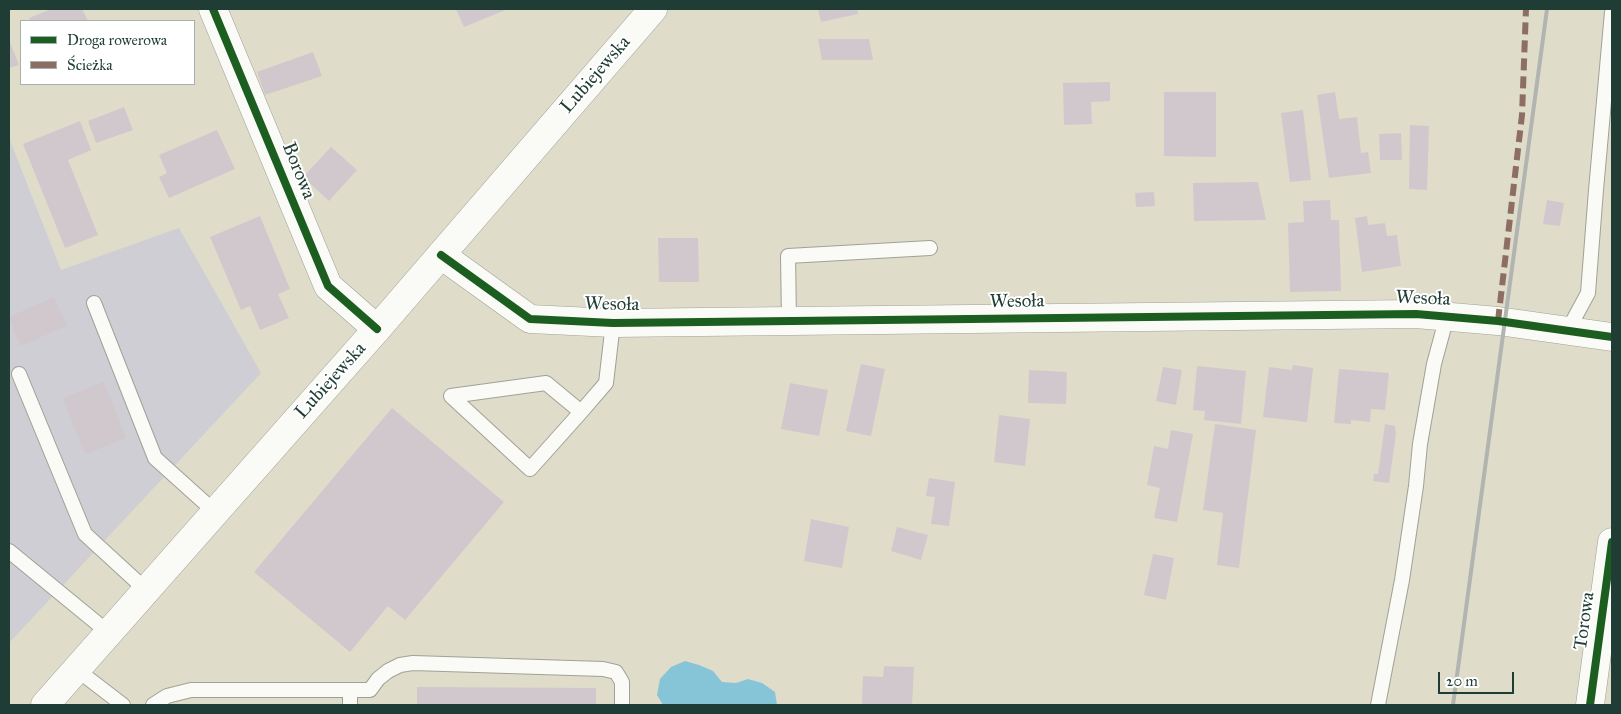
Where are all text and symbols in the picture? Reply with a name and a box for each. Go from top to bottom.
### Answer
legend [20,20,195,85]
text: Droga rowerowa [67,31,167,49]
street label: Lubiejewska [556,32,636,118]
text: Ścieżka [67,56,113,74]
street label: Borowa [276,139,320,203]
street label: Wesoła [1395,287,1451,311]
street label: Wesoła [989,290,1045,314]
street label: Wesoła [584,293,640,317]
street label: Lubiejewska [291,338,371,424]
street label: Torowa [1570,591,1600,651]
scale bar [1441,662,1517,694]
text: 20 m [1446,672,1478,690]

